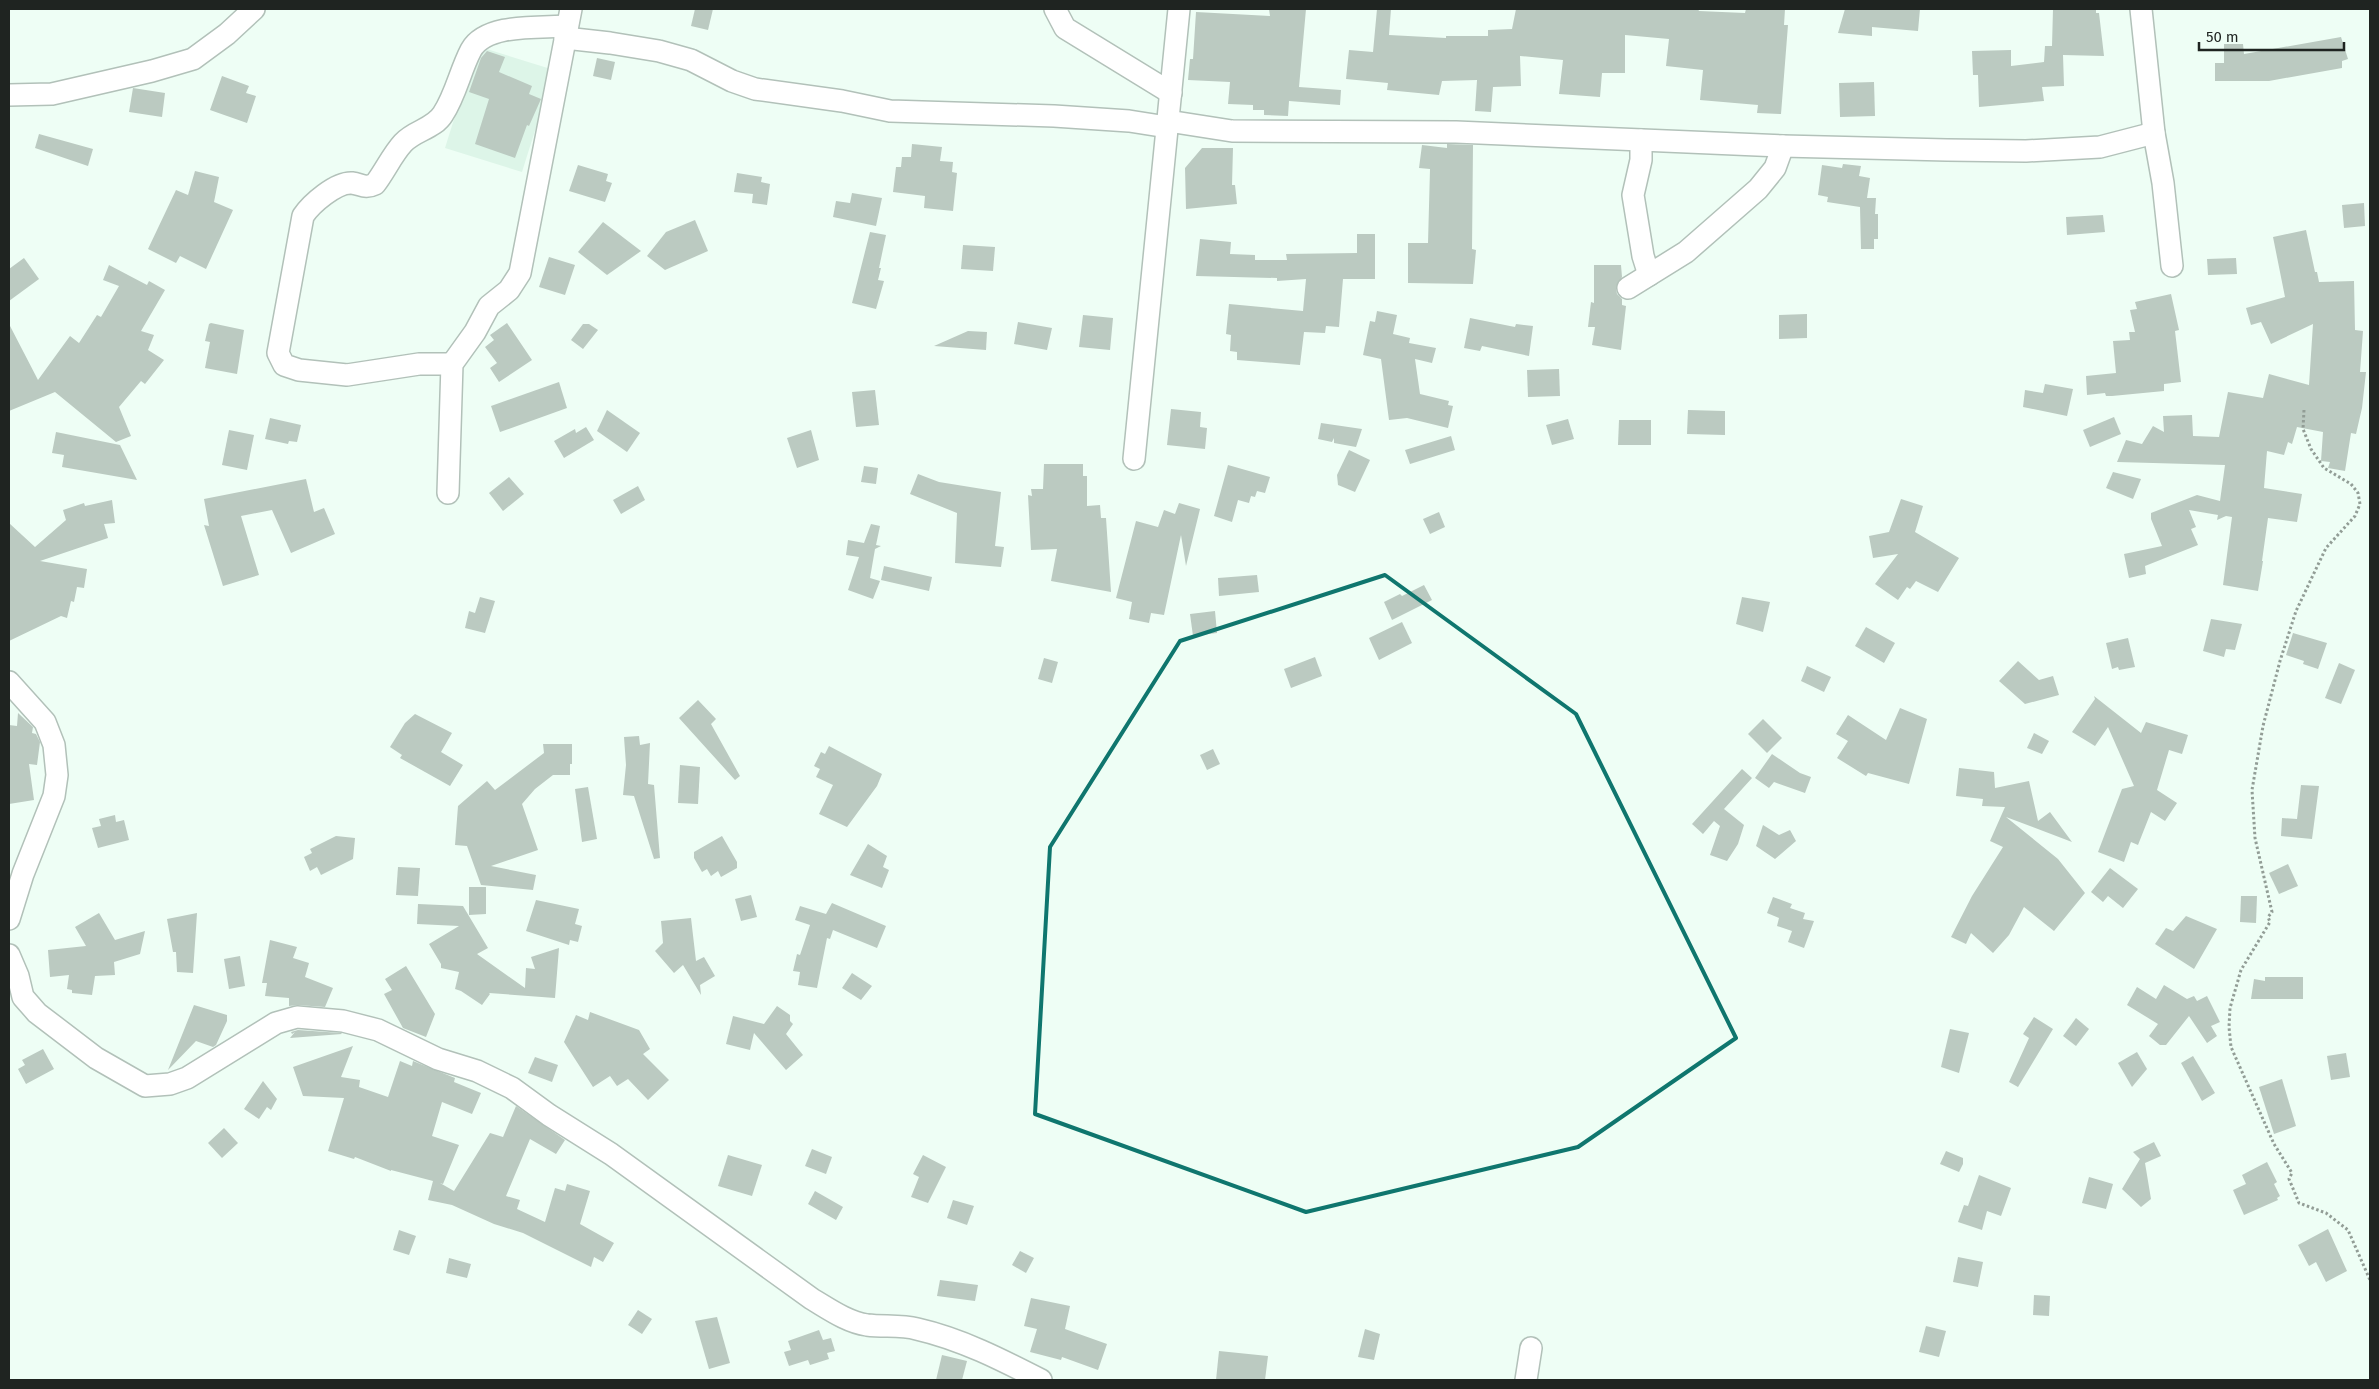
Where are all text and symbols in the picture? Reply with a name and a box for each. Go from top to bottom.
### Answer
scale bar [2199,20,2344,52]
text: 50 m [2206,28,2239,46]

